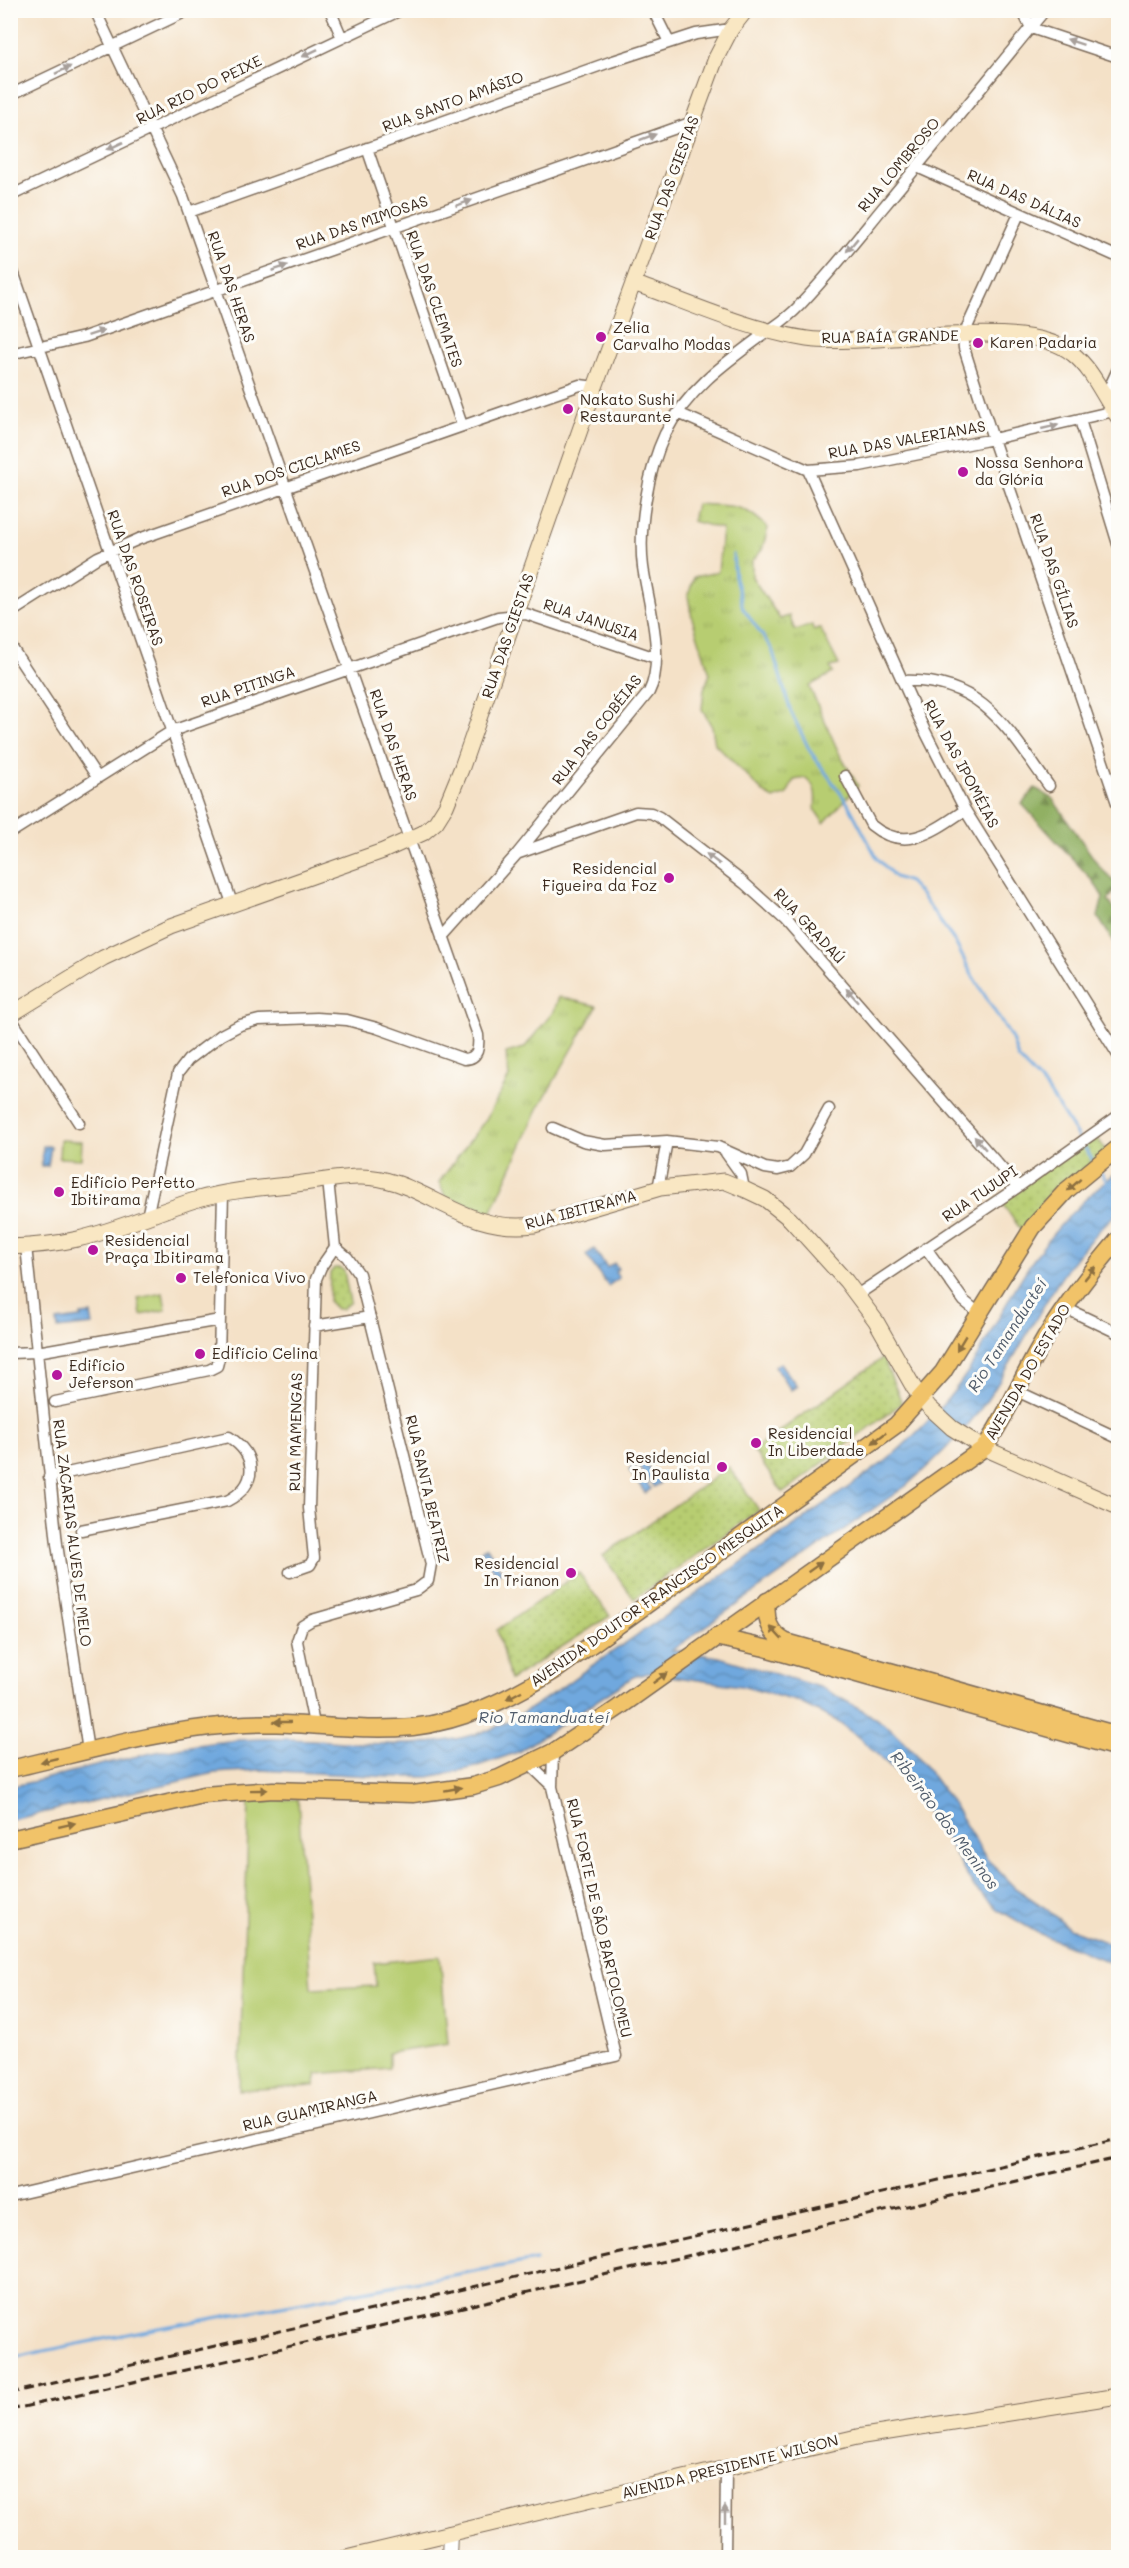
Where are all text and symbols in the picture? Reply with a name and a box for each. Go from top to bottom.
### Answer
one-way arrow [1066,37,1084,47]
one-way arrow [302,49,319,58]
street label: RUA RIO DO PEIXE [132,50,265,128]
one-way arrow [55,66,72,75]
street label: RUA SANTO AMÁSIO [379,66,526,136]
street label: RUA DAS GIESTAS [639,113,703,242]
street label: RUA LOMBROSO [853,113,944,216]
one-way arrow [639,132,657,142]
one-way arrow [107,142,124,151]
street label: RUA DAS DÁLIAS [964,164,1085,232]
street label: RUA DAS MIMOSAS [293,190,430,254]
one-way arrow [455,198,473,208]
street label: RUA DAS HERAS [204,228,260,345]
street label: RUA DAS CLEMATES [402,228,468,370]
one-way arrow [846,237,859,253]
one-way arrow [271,263,289,273]
place label: Zelia Carvalho Modas [613,317,731,354]
street label: RUA BAÍA GRANDE [821,325,959,347]
one-way arrow [87,327,105,337]
marker: Zelia Carvalho Modas [594,330,608,344]
place label: Karen Padaria [990,332,1097,352]
marker: Karen Padaria [971,336,985,350]
place label: Nakato Sushi Restaurante [580,389,675,426]
marker: Nakato Sushi Restaurante [561,402,575,416]
street label: RUA DAS VALERIANAS [827,415,987,463]
one-way arrow [1041,421,1059,431]
street label: RUA DOS CICLAMES [219,435,363,501]
place label: Nossa Senhora da Glória [975,452,1084,489]
marker: Nossa Senhora da Glória [956,465,970,479]
street label: RUA DAS ROSEIRAS [103,507,169,648]
street label: RUA DAS GÍLIAS [1026,511,1084,631]
street label: RUA DAS GIESTAS [476,571,538,701]
street label: RUA JANUSIA [541,593,642,645]
street label: RUA PITINGA [198,661,297,711]
street label: RUA DAS COBÉIAS [547,670,646,789]
street label: RUA DAS HERAS [366,686,422,803]
street label: RUA DAS IPOMÉIAS [920,696,1004,831]
one-way arrow [706,853,722,865]
place label: Residencial Figueira da Foz [542,858,657,895]
marker: Residencial Figueira da Foz [662,871,676,885]
street label: RUA GRADAÚ [770,884,850,967]
one-way arrow [845,988,859,1003]
one-way arrow [974,1136,987,1151]
street label: RUA TUJUPI [938,1160,1022,1226]
place label: Edifício Perfetto Ibitirama [71,1172,195,1209]
one-way arrow [1066,1178,1081,1192]
marker: Edifício Perfetto Ibitirama [52,1185,66,1199]
street label: RUA IBITIRAMA [523,1185,639,1234]
place label: Residencial Praça Ibitirama [105,1230,224,1267]
marker: Residencial Praça Ibitirama [86,1243,100,1257]
one-way arrow [1084,1265,1097,1281]
place label: Telefonica Vivo [193,1267,305,1287]
marker: Telefonica Vivo [174,1271,188,1285]
water label: Rio Tamanduateí [962,1273,1052,1395]
street label: AVENIDA DO ESTADO [980,1300,1074,1443]
one-way arrow [956,1335,967,1351]
place label: Edifício Celina [212,1343,318,1363]
marker: Edifício Celina [193,1347,207,1361]
place label: Edifício Jeferson [69,1355,134,1392]
marker: Edifício Jeferson [50,1368,64,1382]
street label: RUA MAMENGAS [284,1372,306,1491]
street label: RUA SANTA BEATRIZ [401,1413,455,1565]
street label: RUA ZACARIAS ALVES DE MELO [49,1418,97,1648]
place label: Residencial In Liberdade [768,1423,864,1460]
one-way arrow [872,1432,887,1444]
marker: Residencial In Liberdade [749,1436,763,1450]
place label: Residencial In Paulista [626,1447,710,1484]
marker: Residencial In Paulista [715,1460,729,1474]
street label: AVENIDA DOUTOR FRANCISCO MESQUITA [526,1500,787,1691]
place label: Residencial In Trianon [475,1553,559,1590]
one-way arrow [806,1561,822,1573]
marker: Residencial In Trianon [564,1566,578,1580]
one-way arrow [769,1625,783,1640]
one-way arrow [651,1672,667,1684]
one-way arrow [505,1690,522,1700]
water label: Rio Tamanduateí [478,1706,611,1727]
one-way arrow [273,1718,292,1727]
water label: Ribeirão dos Meninos [887,1746,1004,1893]
one-way arrow [40,1756,58,1766]
one-way arrow [444,1784,463,1793]
one-way arrow [249,1785,268,1795]
street label: RUA FORTE DE SÃO BARTOLOMEU [563,1796,637,2039]
one-way arrow [58,1820,77,1830]
street label: RUA GUAMIRANGA [241,2085,379,2135]
street label: AVENIDA PRESIDENTE WILSON [619,2429,840,2503]
one-way arrow [720,2504,730,2523]

